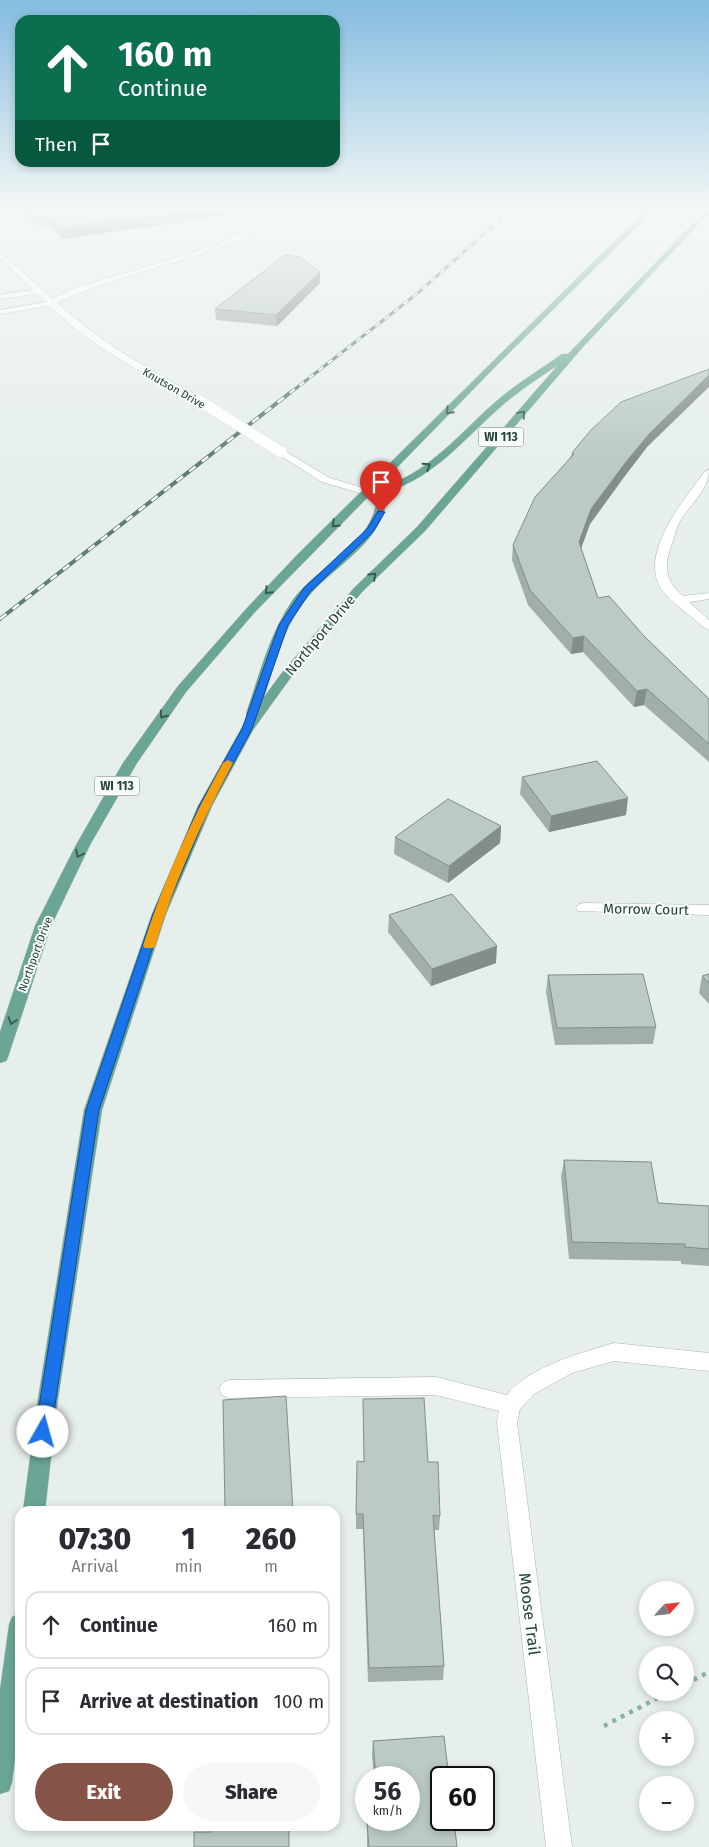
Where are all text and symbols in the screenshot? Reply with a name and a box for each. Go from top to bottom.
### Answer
text: 160 m [118,33,212,75]
icon: ahead [35,35,100,100]
text: Continue [118,75,207,102]
icon: arrive [87,130,115,158]
text: Then [35,133,77,156]
street label: Knutson Drive [140,365,207,412]
one-way arrow [446,405,455,414]
one-way arrow [516,410,525,419]
road number: WI 113 [478,428,524,447]
pin [360,461,402,512]
one-way arrow [421,463,430,472]
icon: arrive [367,468,395,496]
one-way arrow [331,518,340,527]
one-way arrow [367,573,376,582]
one-way arrow [265,586,274,595]
street label: Northport Drive [282,592,359,679]
one-way arrow [160,710,169,719]
road number: WI 113 [94,776,140,796]
one-way arrow [74,849,85,858]
street label: Morrow Court [603,900,690,919]
street label: Northport Drive [16,915,55,993]
one-way arrow [8,1016,18,1024]
position arrow [16,1405,68,1457]
text: 07:30 [58,1521,131,1557]
text: 1 [181,1521,196,1557]
text: 260 [246,1521,297,1557]
text: Arrival [71,1557,118,1576]
text: min [175,1557,202,1576]
text: m [264,1557,278,1576]
street label: Moose Trail [515,1572,544,1657]
north arrow [639,1581,694,1636]
map controls [639,1581,694,1831]
icon: ahead [37,1611,65,1639]
text: Continue [80,1614,158,1637]
text: 160 m [268,1614,318,1637]
button: search [639,1646,694,1701]
icon: arrive [37,1687,65,1715]
text: Arrive at destination [80,1690,259,1713]
text: 100 m [274,1690,324,1713]
button: + [639,1711,694,1766]
button: Exit [35,1763,173,1821]
button: Share [183,1763,320,1821]
speed limit sign: 60 [430,1766,495,1831]
button: − [639,1776,694,1831]
text: 56 [374,1777,401,1807]
text: km/h [373,1804,402,1818]

